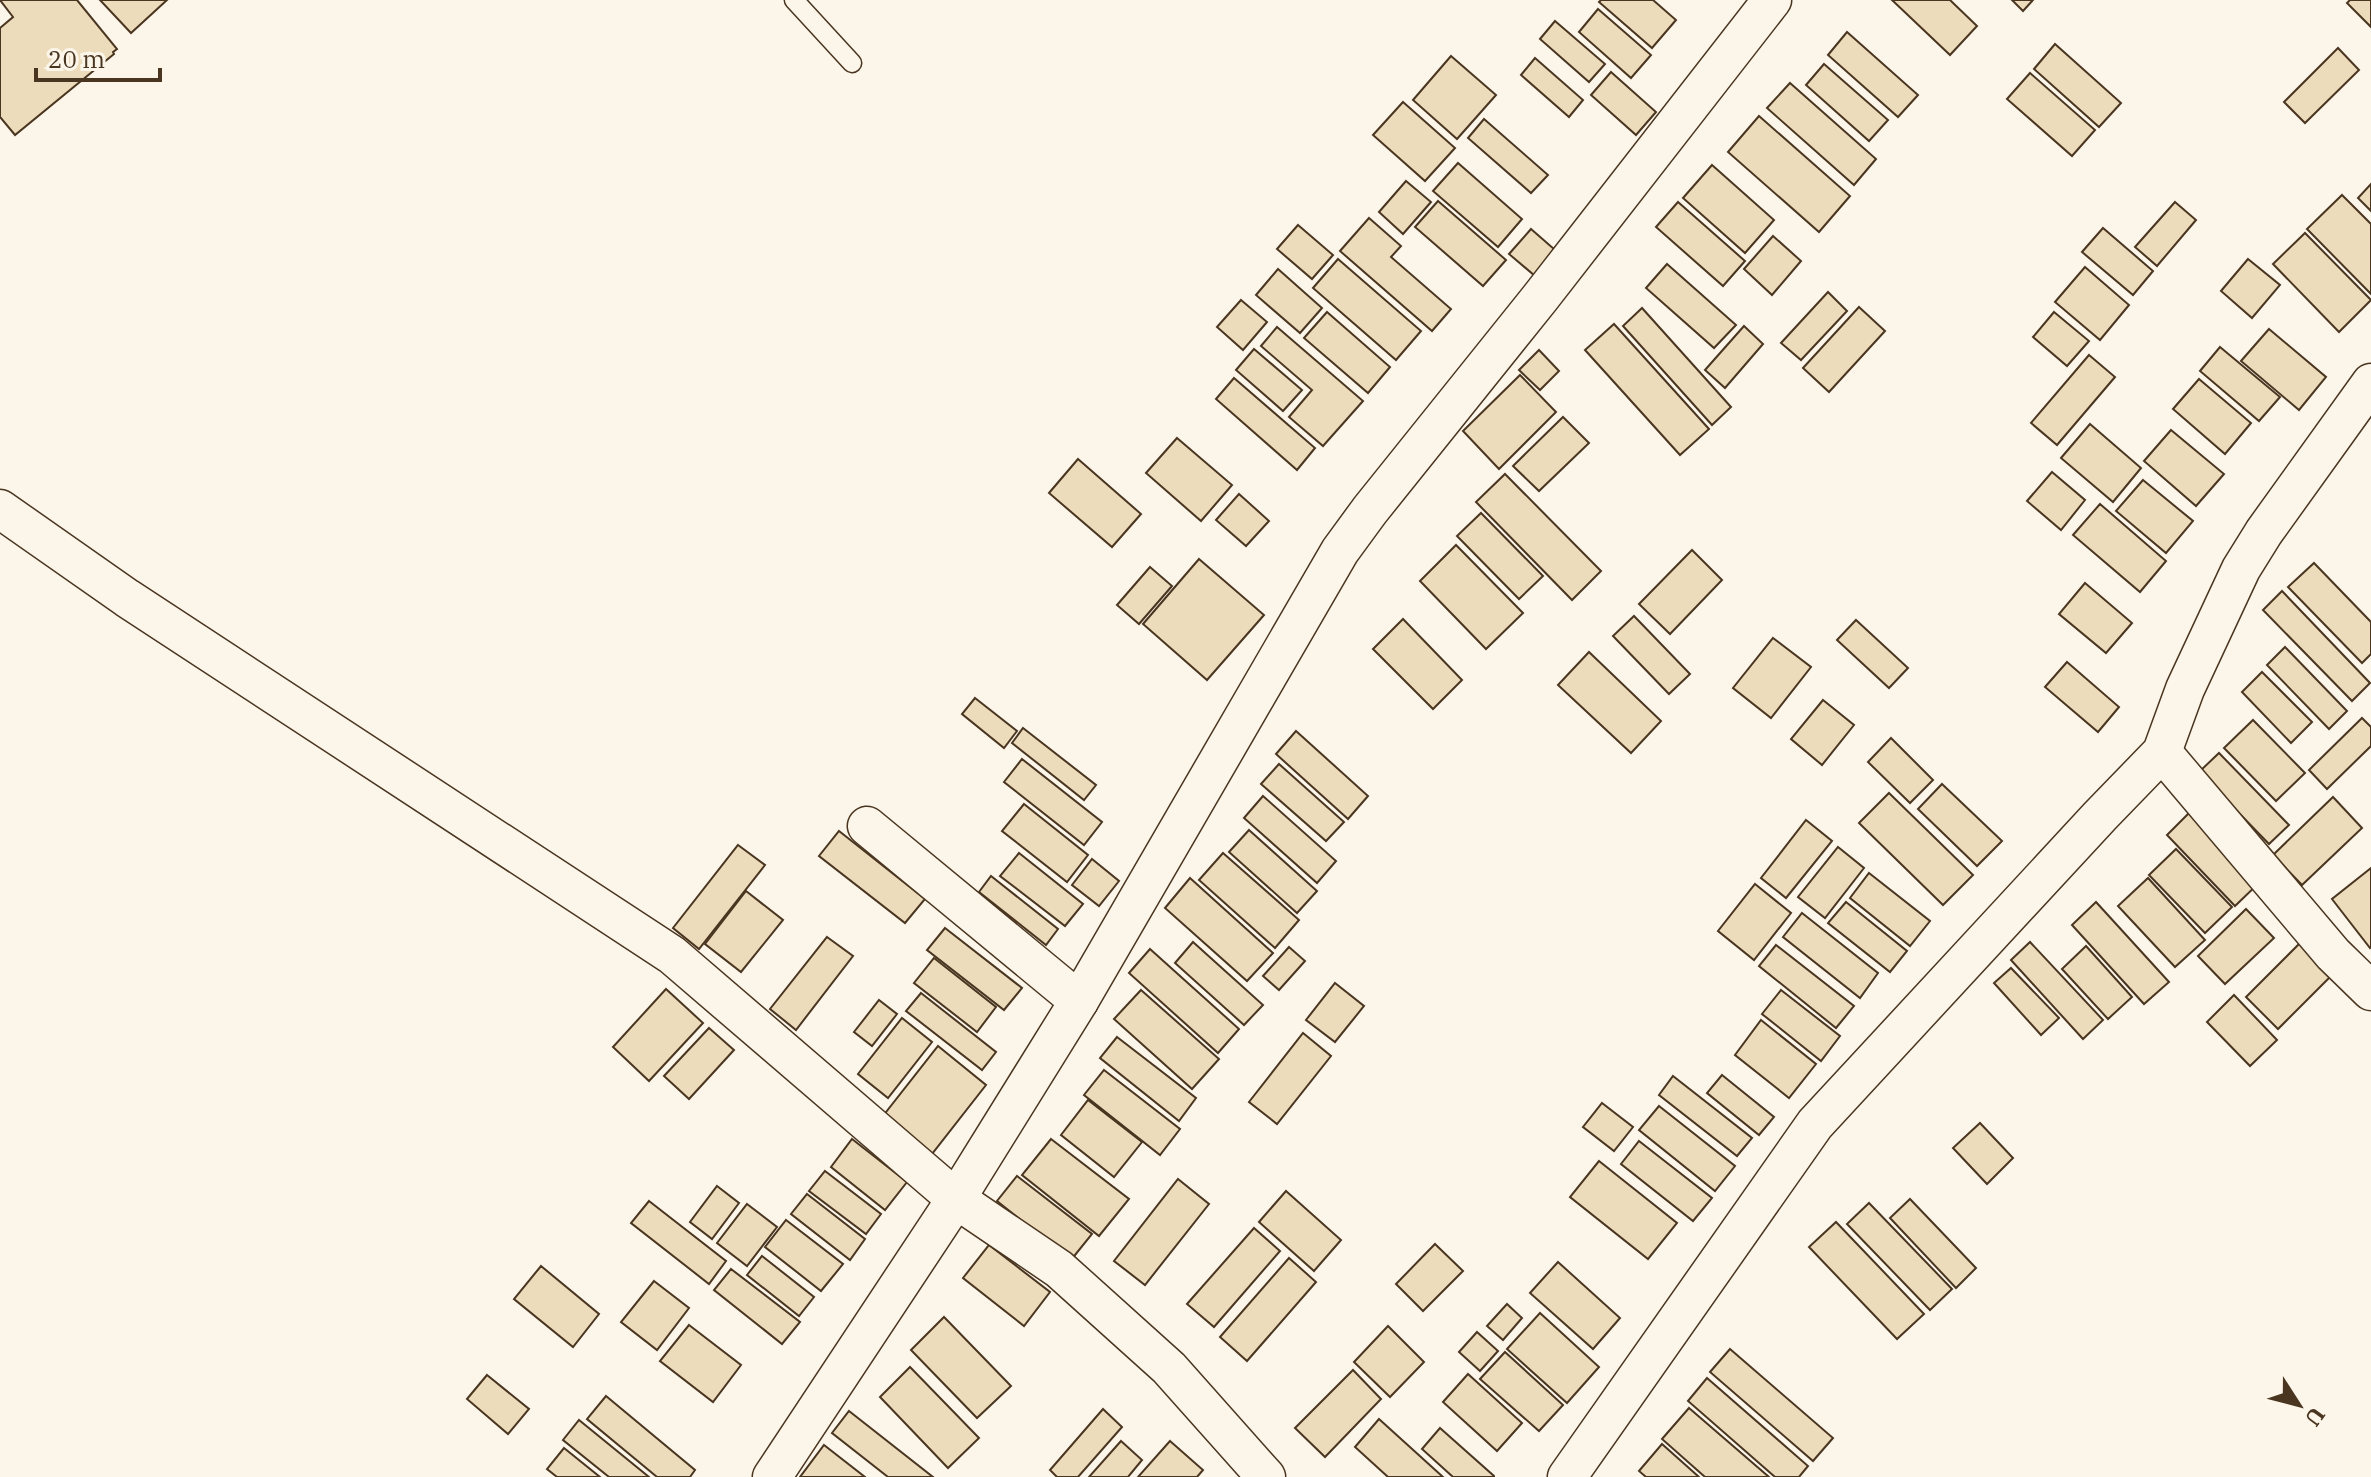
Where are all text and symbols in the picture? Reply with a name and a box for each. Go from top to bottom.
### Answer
scale bar [36,32,160,82]
text: 20 m [48,43,105,75]
north arrow [2259,1365,2339,1445]
text: U [2299,1402,2332,1432]

